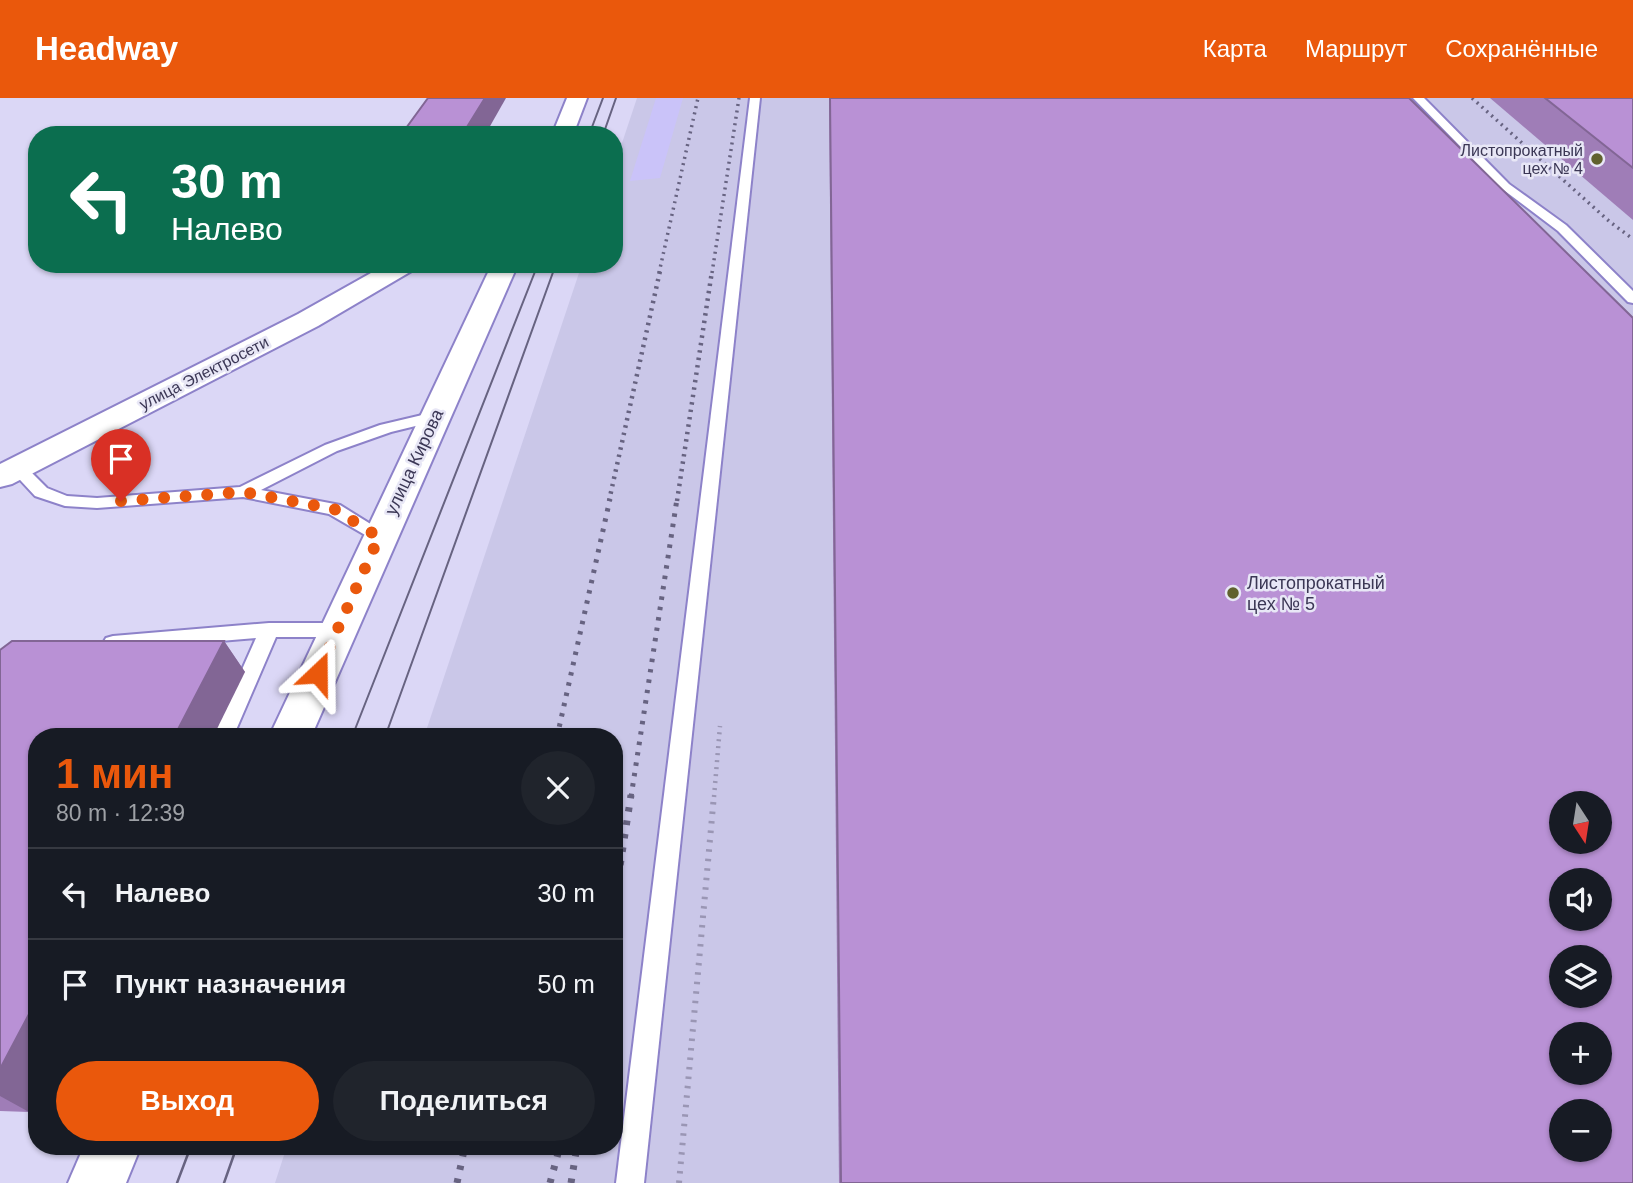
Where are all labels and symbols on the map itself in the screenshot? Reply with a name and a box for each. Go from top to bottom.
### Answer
place label: Листопрокатный цех № 4 [1461,142,1583,177]
marker: Листопрокатный цех № 4 [1589,151,1605,167]
street label: улица Электросети [137,333,271,413]
street label: улица Кирова [381,405,448,518]
pin [91,429,151,501]
place label: Листопрокатный цех № 5 [1247,573,1385,614]
marker: Листопрокатный цех № 5 [1225,585,1241,601]
position arrow [281,636,355,710]
north arrow [1549,791,1612,854]

